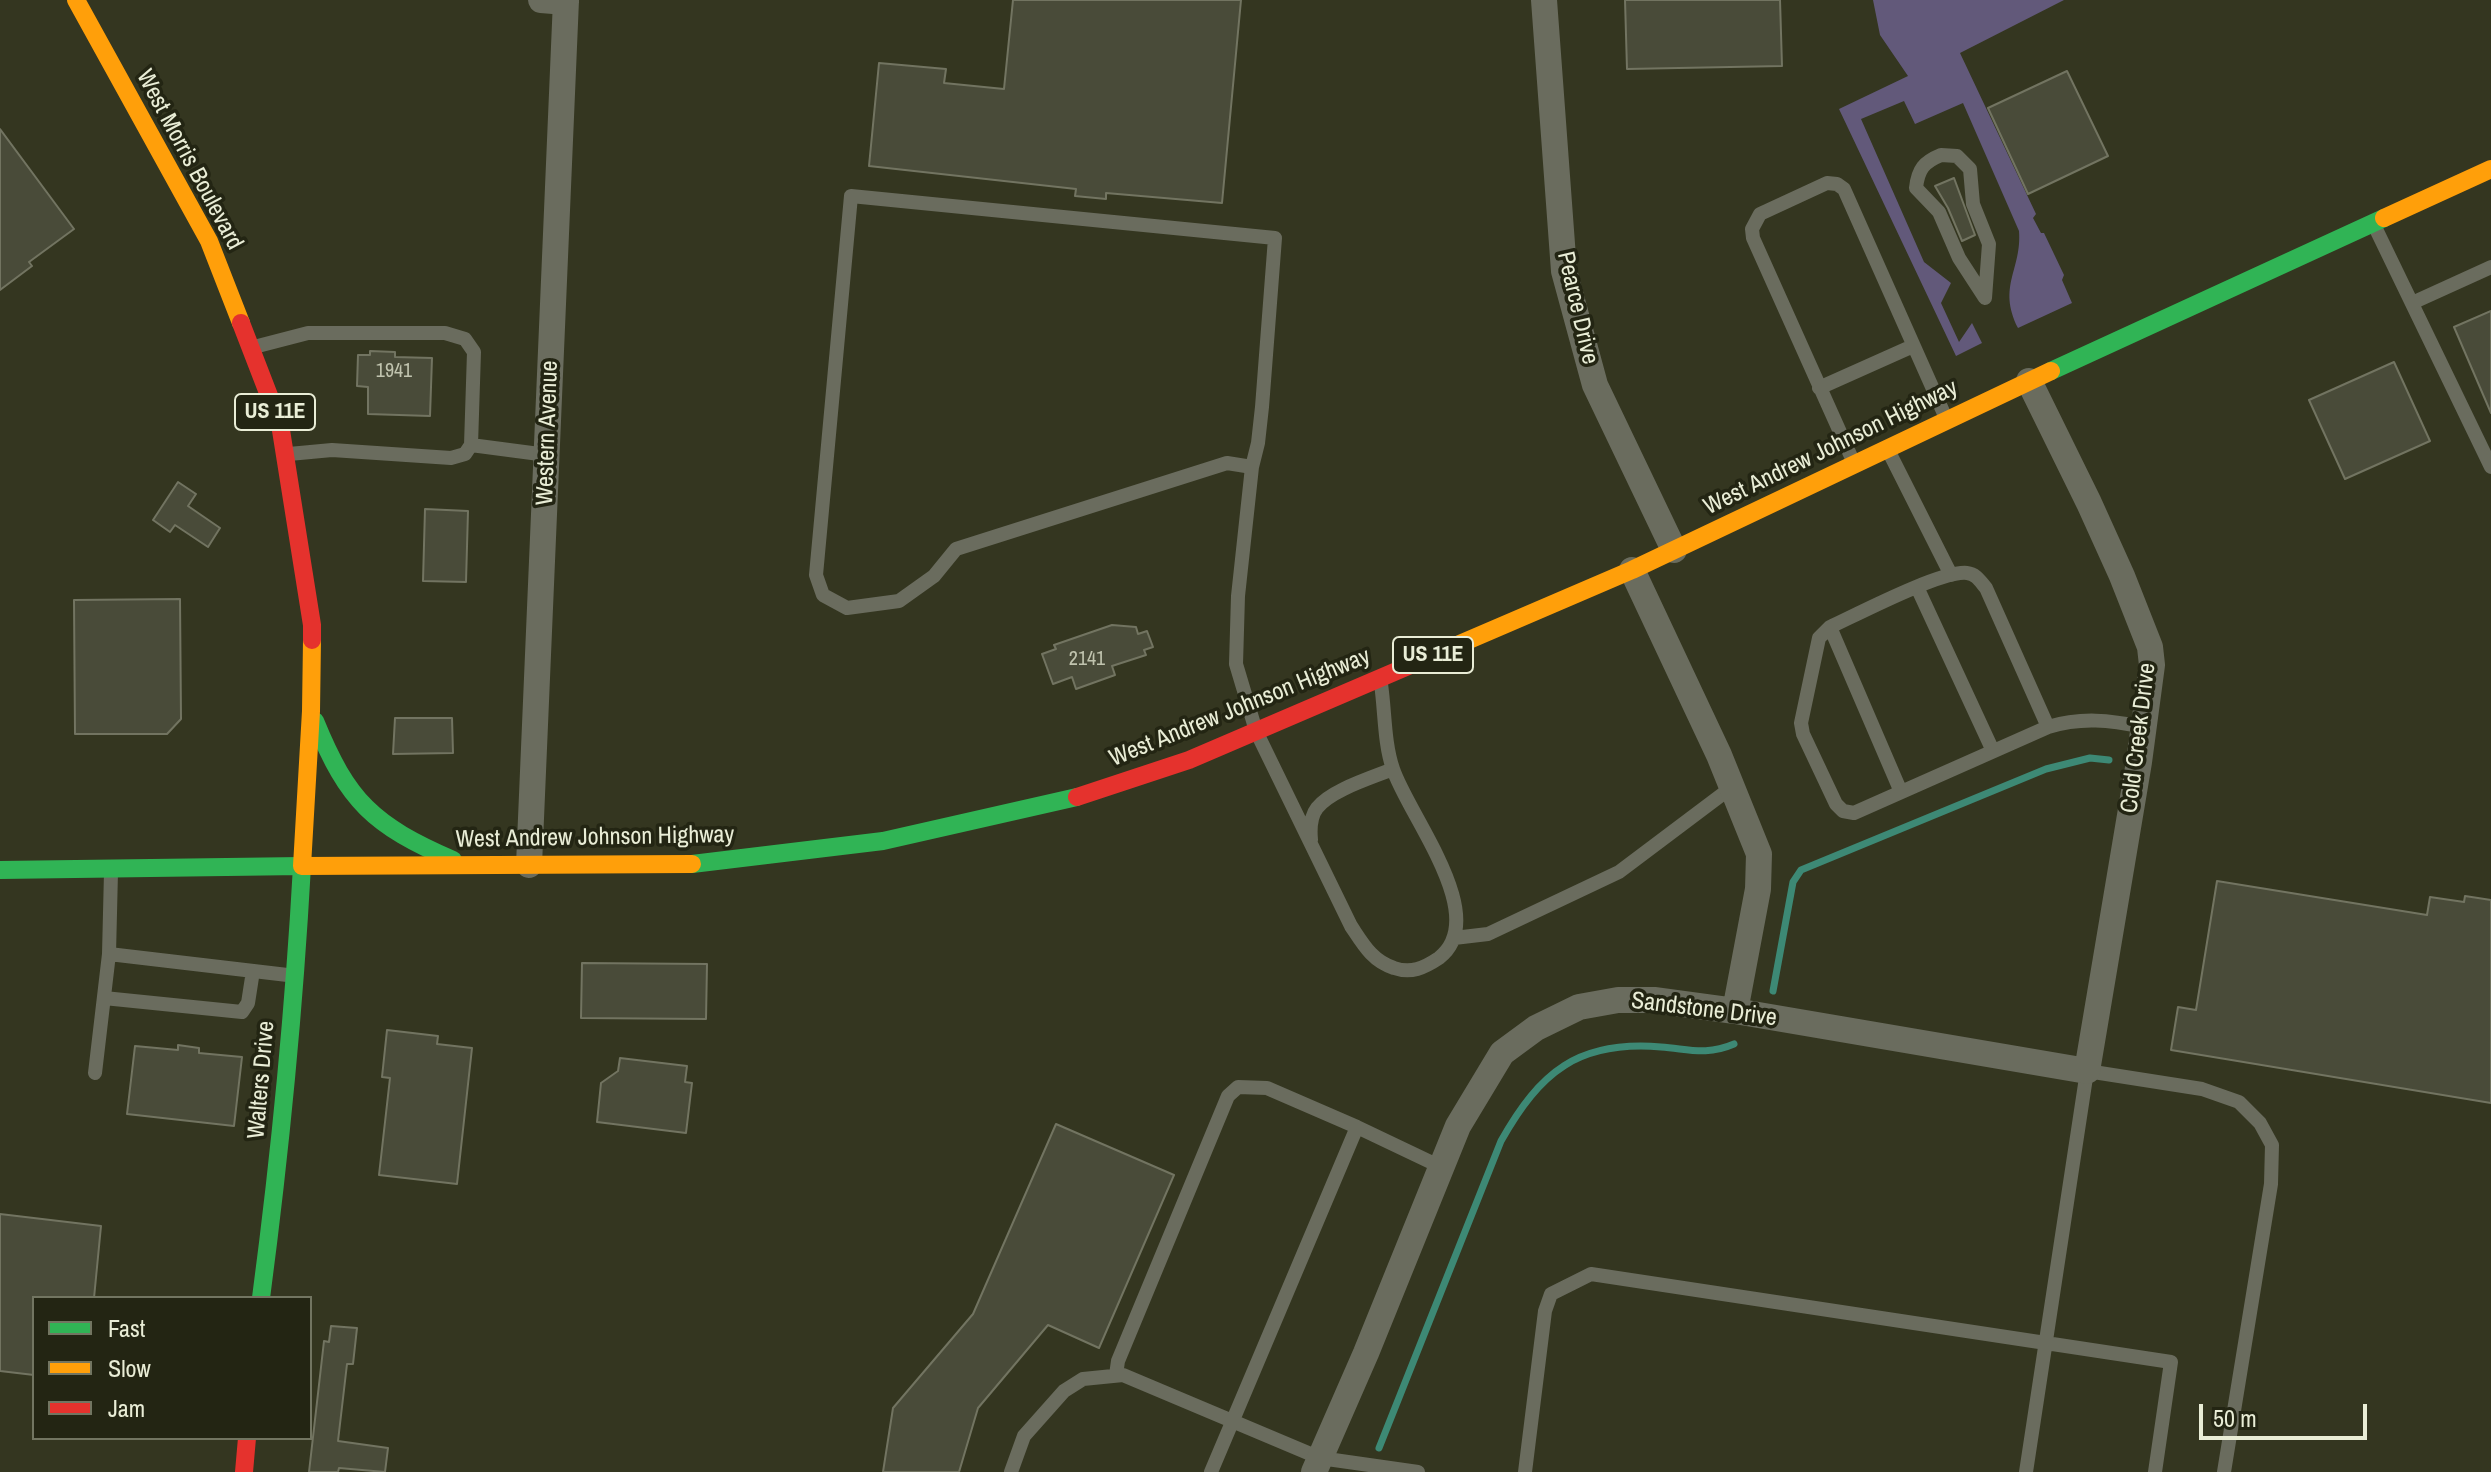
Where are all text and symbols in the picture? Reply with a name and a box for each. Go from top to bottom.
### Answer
street label: West Morris Boulevard [129,65,249,255]
street label: Pearce Drive [1550,249,1604,367]
house number: 1941 [376,360,412,384]
street label: Western Avenue [531,360,565,506]
street label: West Andrew Johnson Highway [1699,374,1963,522]
road number: US 11E [235,394,315,430]
road number: US 11E [1393,637,1473,673]
street label: West Andrew Johnson Highway [1105,642,1375,774]
house number: 2141 [1069,648,1105,672]
street label: Cold Creek Drive [2116,661,2162,815]
street label: West Andrew Johnson Highway [455,821,735,855]
street label: Sandstone Drive [1629,987,1779,1033]
street label: Walters Drive [242,1020,282,1140]
legend [32,1296,312,1440]
text: Fast [108,1312,145,1344]
text: Slow [108,1352,151,1384]
scale bar [2203,1388,2371,1438]
text: Jam [108,1392,145,1424]
text: 50 m [2213,1402,2257,1434]

